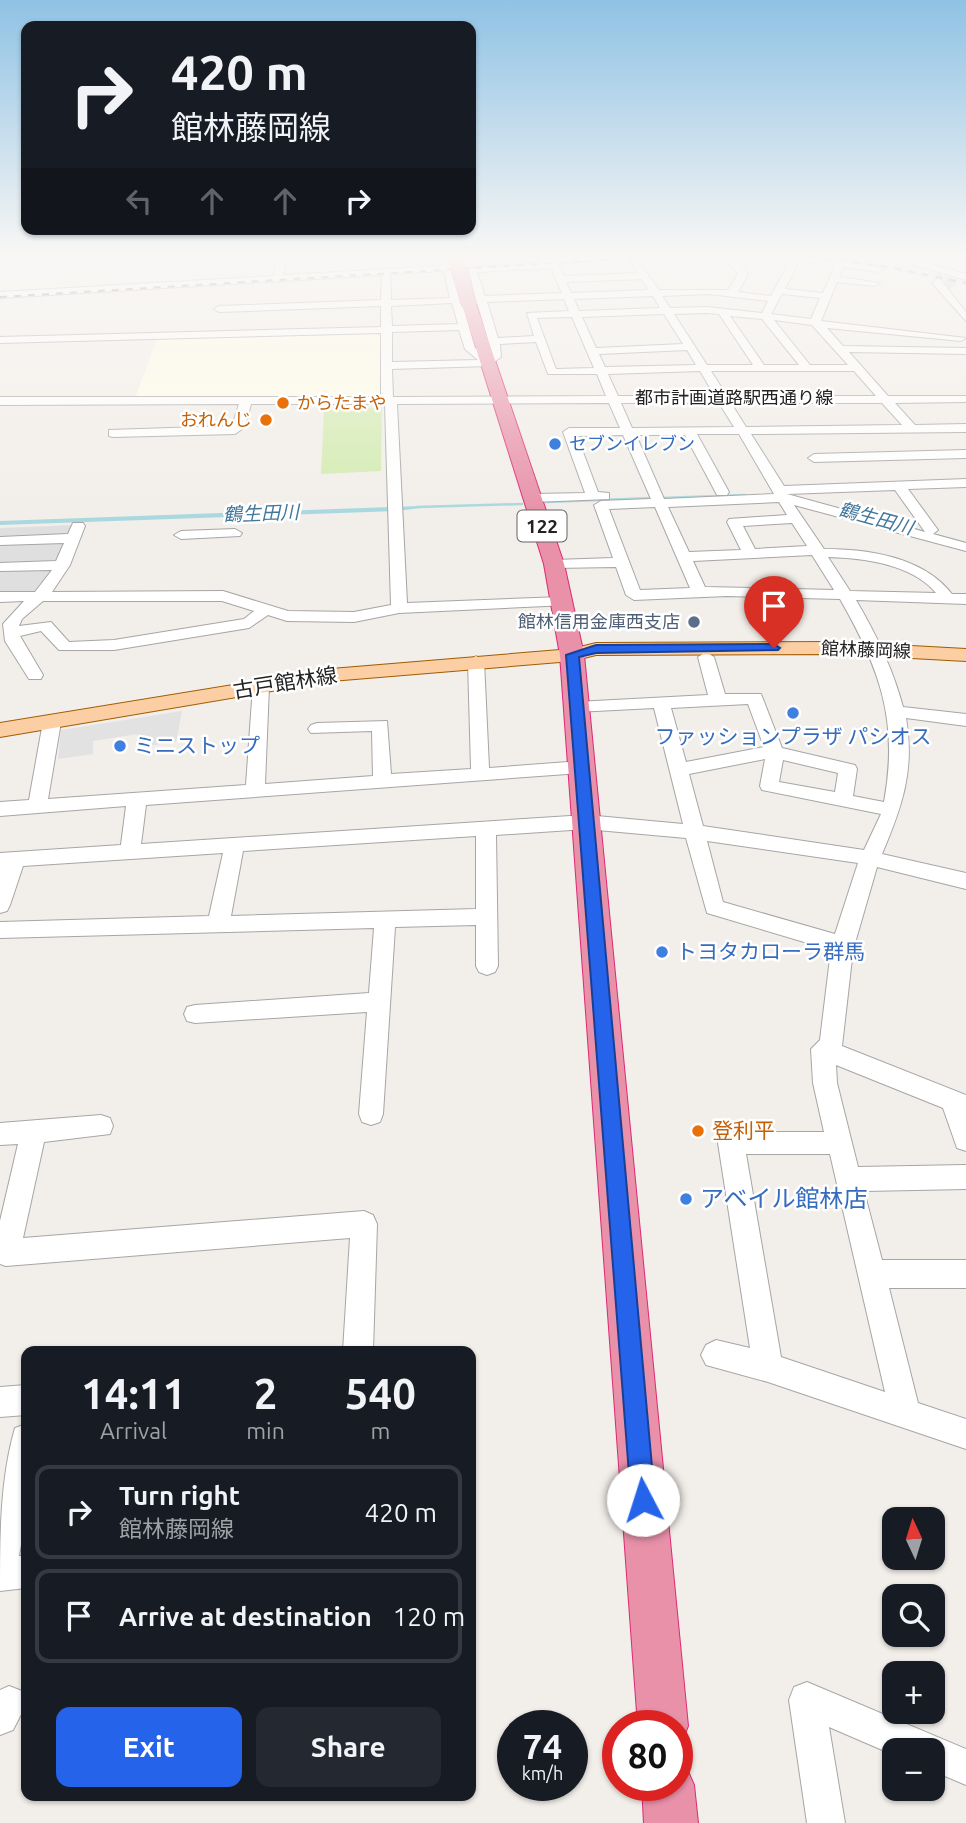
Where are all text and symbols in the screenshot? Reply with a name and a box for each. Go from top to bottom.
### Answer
text: 420 m [171,44,308,99]
icon: right [56,49,147,140]
text: 館林藤岡線 [171,109,331,145]
icon: left [120,182,158,220]
icon: ahead [193,182,231,220]
icon: ahead [266,182,304,220]
icon: right [339,182,377,220]
street label: 都市計画道路駅西通り線 [635,387,833,407]
place label: からたまや [297,392,386,412]
marker: からたまや [275,395,291,411]
place label: おれんじ [180,409,252,429]
marker: おれんじ [258,412,274,428]
place label: セブンイレブン [569,433,695,453]
marker: セブンイレブン [547,436,563,452]
water label: 鶴生田川 [836,498,917,539]
water label: 鶴生田川 [223,501,301,525]
road number: 122 [518,510,566,541]
pin [744,576,804,648]
icon: arrive [755,587,793,625]
place label: 館林信用金庫西支店 [518,611,680,631]
marker: 館林信用金庫西支店 [686,614,702,630]
street label: 館林藤岡線 [821,637,911,661]
street label: 古戸館林線 [231,662,339,702]
marker: ファッションプラザ パシオス [785,705,801,721]
place label: ファッションプラザ パシオス [654,724,932,748]
place label: ミニストップ [134,733,260,757]
marker: ミニストップ [112,738,128,754]
place label: トヨタカローラ群馬 [676,939,865,963]
marker: トヨタカローラ群馬 [654,944,670,960]
place label: 登利平 [712,1118,775,1142]
marker: 登利平 [690,1123,706,1139]
place label: アベイル館林店 [700,1185,868,1212]
marker: アベイル館林店 [678,1191,694,1207]
text: 14:11 [81,1370,186,1417]
text: 2 [254,1370,277,1417]
text: 540 [345,1370,416,1417]
text: Arrival [100,1418,167,1443]
text: min [246,1418,285,1443]
text: m [370,1418,390,1443]
position arrow [606,1463,680,1537]
text: Turn right [119,1481,240,1510]
icon: right [60,1493,98,1531]
text: 420 m [365,1498,437,1527]
north arrow [882,1507,945,1570]
map controls [882,1507,945,1801]
text: 館林藤岡線 [119,1516,234,1541]
button: search [882,1584,945,1647]
icon: arrive [60,1597,98,1635]
text: Arrive at destination [119,1602,372,1631]
text: 120 m [393,1602,465,1631]
button: + [882,1661,945,1724]
button: Exit [56,1707,242,1787]
button: Share [256,1707,441,1787]
speed limit sign: 80 [602,1710,693,1801]
text: 74 [523,1726,562,1766]
button: − [882,1738,945,1801]
text: km/h [522,1763,563,1783]

